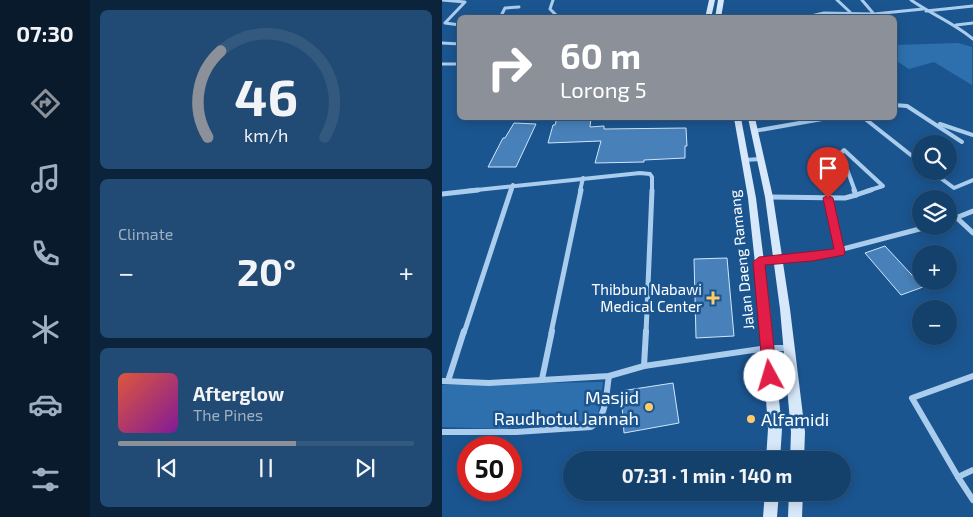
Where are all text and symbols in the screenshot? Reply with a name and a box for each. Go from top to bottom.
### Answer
text: 07:30 [16,20,74,46]
text: 60 m [560,34,641,76]
icon: right [477,35,542,100]
text: 46 [234,64,298,126]
text: Lorong 5 [560,76,647,102]
icon: directions [28,86,63,121]
text: km/h [244,124,288,146]
map controls [912,135,957,345]
button: search [912,135,957,180]
pin [807,147,849,198]
icon: arrive [814,154,842,182]
icon: music [28,161,63,196]
street label: Jalan Daeng Ramang [725,188,757,331]
button: layers [912,190,957,235]
text: Climate [118,224,173,243]
icon: phone [28,236,63,271]
button: + [912,245,957,290]
text: 20° [237,248,296,294]
text: − [118,255,134,289]
text: + [399,255,414,289]
place label: Thibbun Nabawi Medical Center [591,280,702,315]
marker: Thibbun Nabawi Medical Center [706,291,720,305]
button: − [912,300,957,345]
icon: climate [28,312,63,347]
position arrow [743,349,795,401]
text: Afterglow [193,382,284,405]
place label: Masjid Raudhotul Jannah [494,386,639,429]
icon: car [28,387,63,422]
marker: Masjid Raudhotul Jannah [643,401,655,413]
text: The Pines [193,405,263,424]
place label: Alfamidi [761,408,829,430]
marker: Alfamidi [745,413,757,425]
speed limit sign: 50 [457,436,522,501]
icon: previous [153,454,181,482]
icon: pause [252,454,280,482]
icon: next [351,454,379,482]
icon: filters [28,462,63,497]
text: 07:31 · 1 min · 140 m [622,464,792,487]

